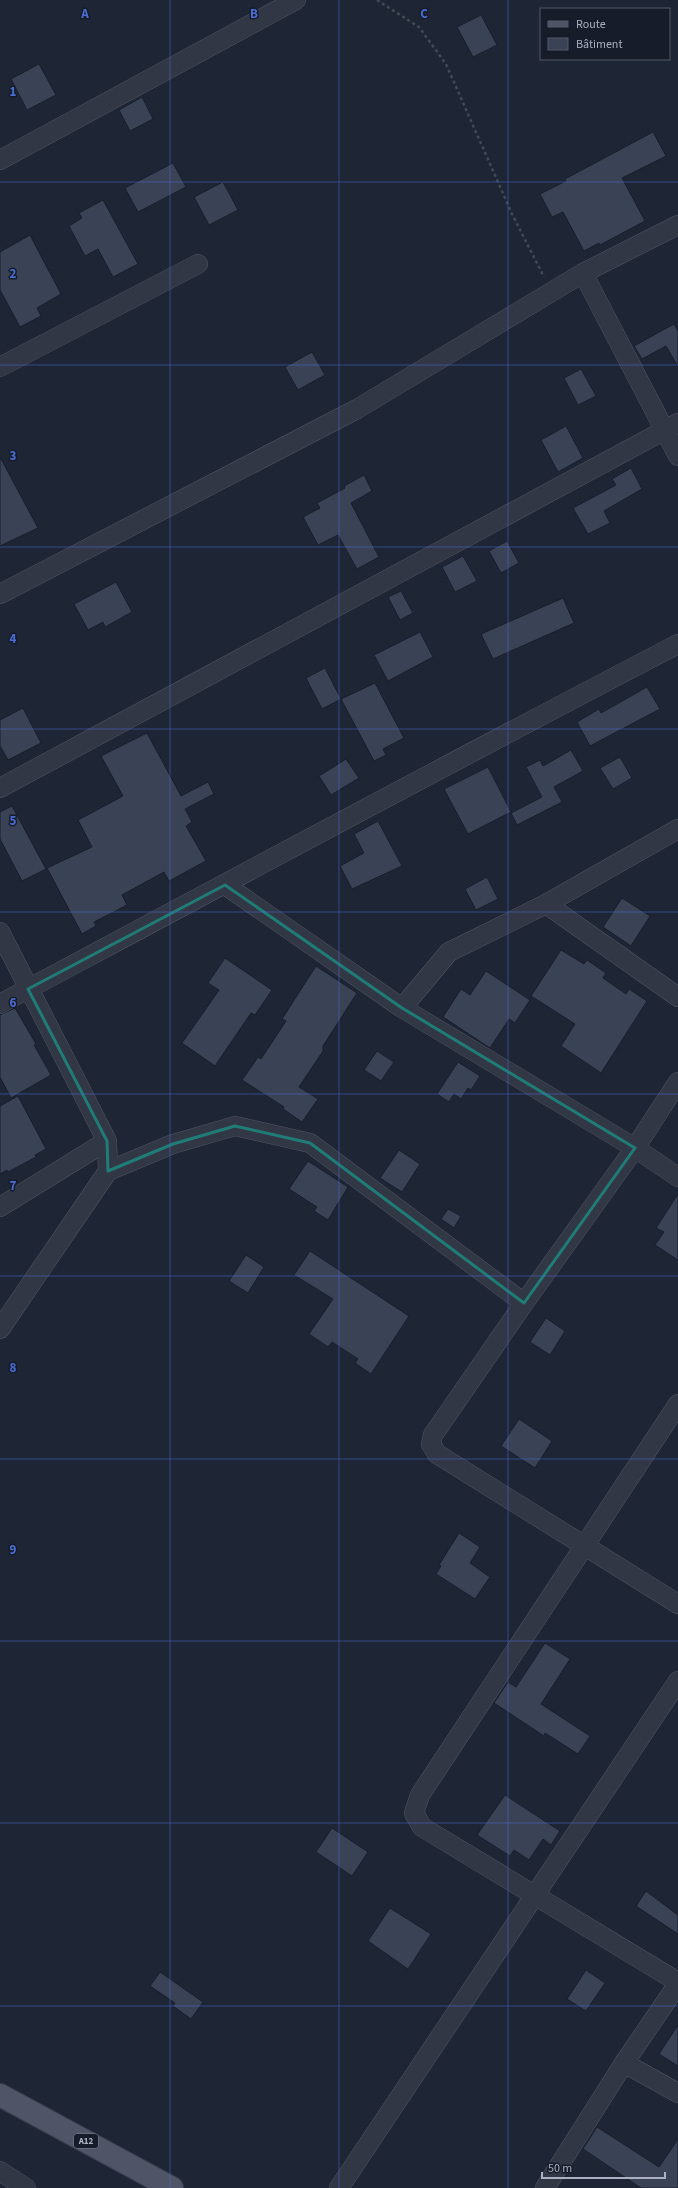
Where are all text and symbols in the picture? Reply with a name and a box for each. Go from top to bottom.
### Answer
text: A [80,5,89,23]
text: B [250,5,258,23]
text: C [420,5,428,23]
legend [540,8,670,60]
text: Route [576,16,606,33]
text: Bâtiment [576,36,622,53]
text: 1 [10,83,17,101]
text: 2 [10,265,17,283]
text: 3 [10,447,17,465]
text: 4 [10,630,17,648]
text: 5 [10,812,17,830]
text: 6 [10,994,17,1012]
text: 7 [10,1177,17,1195]
text: 8 [10,1359,17,1377]
text: 9 [10,1541,17,1559]
road number: A12 [74,2134,98,2148]
scale bar [542,2154,665,2180]
text: 50 m [548,2160,572,2177]

